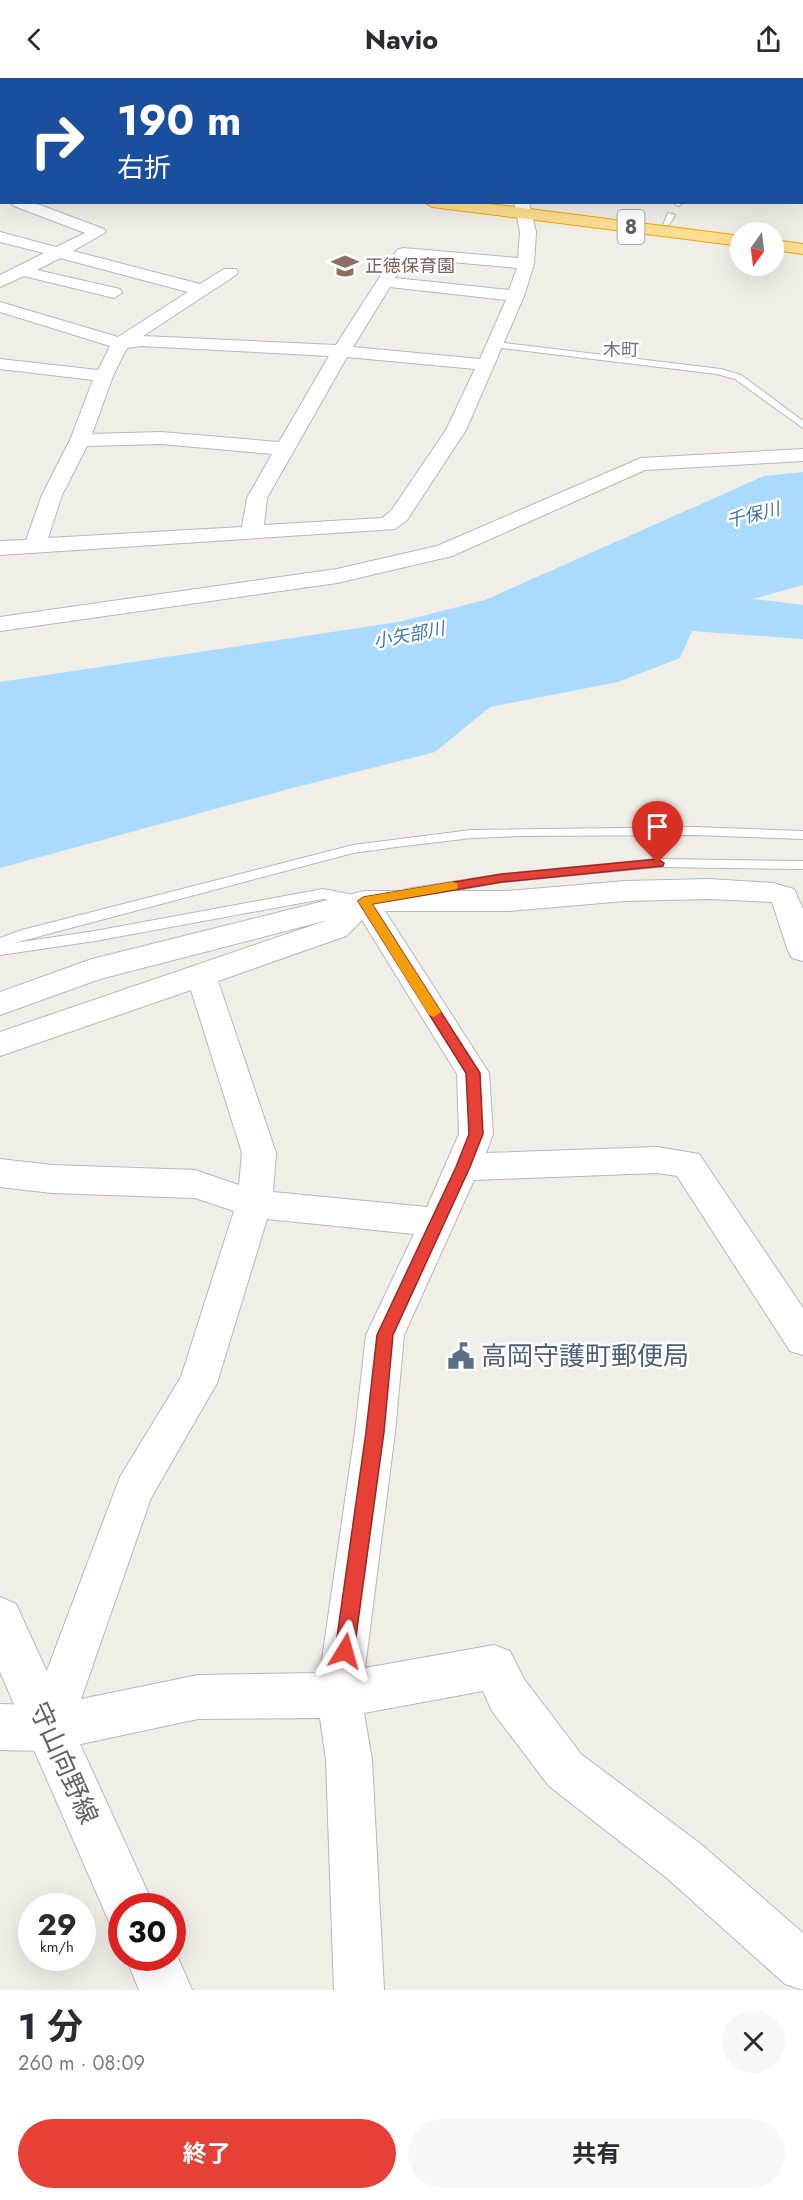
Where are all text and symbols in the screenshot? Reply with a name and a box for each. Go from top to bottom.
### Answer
text: Navio [365,20,438,59]
icon: back [18,23,51,56]
icon: share [752,23,785,56]
text: 190 m [117,90,241,151]
icon: right [18,102,96,180]
text: 右折 [117,148,171,187]
road number: 8 [618,210,644,244]
north arrow [730,222,784,276]
map controls [730,222,784,276]
school or university icon: 正徳保育園 [330,251,360,281]
place label: 正徳保育園 [365,253,455,279]
district label: 木町 [603,337,639,363]
water label: 千保川 [724,495,784,534]
water label: 小矢部川 [371,615,449,655]
pin [632,801,683,863]
icon: arrive [641,810,674,843]
place label: 高岡守護町郵便局 [481,1337,689,1375]
public building icon: 高岡守護町郵便局 [446,1341,476,1371]
position arrow [313,1619,377,1683]
street label: 守山向野線 [20,1696,108,1830]
speed limit sign: 30 [108,1893,186,1971]
text: 29 [37,1903,77,1946]
text: km/h [40,1936,74,1958]
text: 1 分 [18,2000,83,2052]
button: close [722,2010,785,2073]
text: 260 m · 08:09 [18,2049,145,2078]
button: 終了 [18,2119,396,2188]
button: 共有 [408,2119,785,2188]

